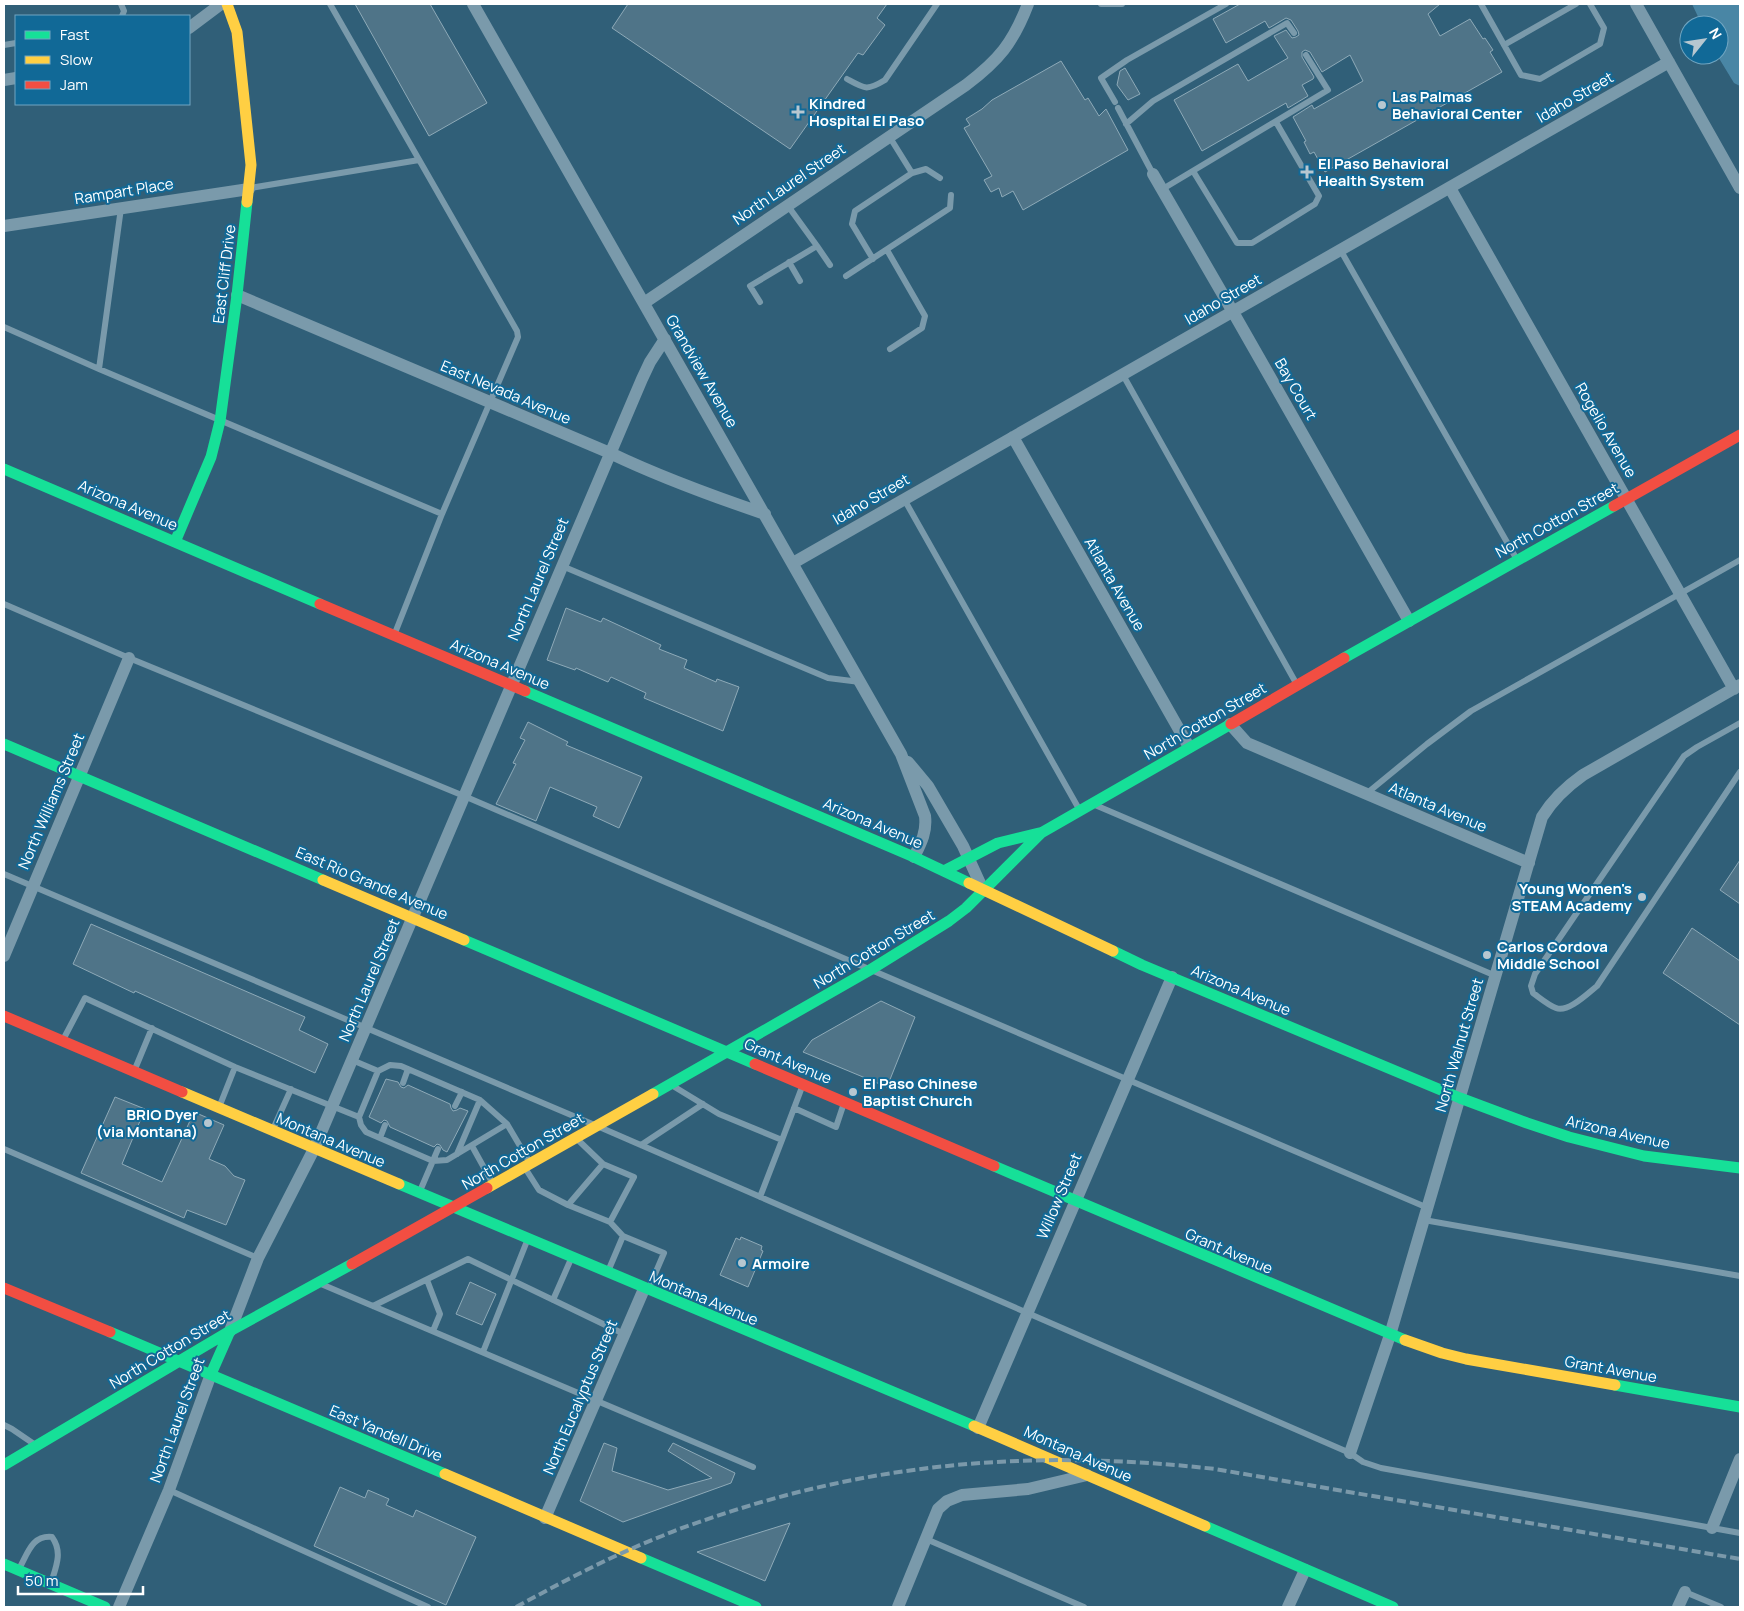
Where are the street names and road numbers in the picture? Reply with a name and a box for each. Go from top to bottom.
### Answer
street label: Idaho Street [1533,67,1617,127]
street label: North Laurel Street [728,138,850,230]
street label: Rampart Place [73,173,175,209]
street label: East Cliff Drive [208,223,241,325]
street label: Idaho Street [1181,269,1265,329]
street label: Grandview Avenue [661,311,743,432]
street label: Bay Court [1270,354,1322,424]
street label: East Nevada Avenue [438,355,575,429]
street label: Rogelio Avenue [1570,379,1642,481]
street label: Idaho Street [829,469,913,529]
street label: Arizona Avenue [75,475,181,536]
street label: North Cotton Street [1492,477,1622,563]
street label: North Laurel Street [503,514,573,644]
street label: Atlanta Avenue [1080,533,1150,635]
street label: Arizona Avenue [447,634,553,695]
street label: North Cotton Street [1140,677,1270,765]
street label: North Williams Street [13,730,89,872]
street label: Atlanta Avenue [1386,777,1490,837]
street label: Arizona Avenue [820,793,926,854]
street label: East Rio Grande Avenue [293,841,452,925]
street label: North Cotton Street [809,904,939,994]
street label: North Laurel Street [334,915,404,1045]
street label: Arizona Avenue [1188,960,1294,1021]
street label: North Walnut Street [1430,976,1488,1114]
street label: Grant Avenue [741,1033,835,1089]
street label: North Cotton Street [458,1107,588,1195]
street label: Montana Avenue [273,1108,389,1172]
street label: Arizona Avenue [1564,1110,1672,1154]
street label: Willow Street [1031,1150,1087,1242]
street label: Grant Avenue [1182,1223,1276,1279]
street label: Montana Avenue [646,1266,762,1330]
street label: North Cotton Street [105,1304,235,1394]
street label: North Eucalyptus Street [538,1316,622,1478]
street label: Grant Avenue [1563,1351,1659,1387]
street label: North Laurel Street [145,1354,209,1486]
street label: East Yandell Drive [326,1400,446,1466]
street label: Montana Avenue [1021,1421,1136,1487]

